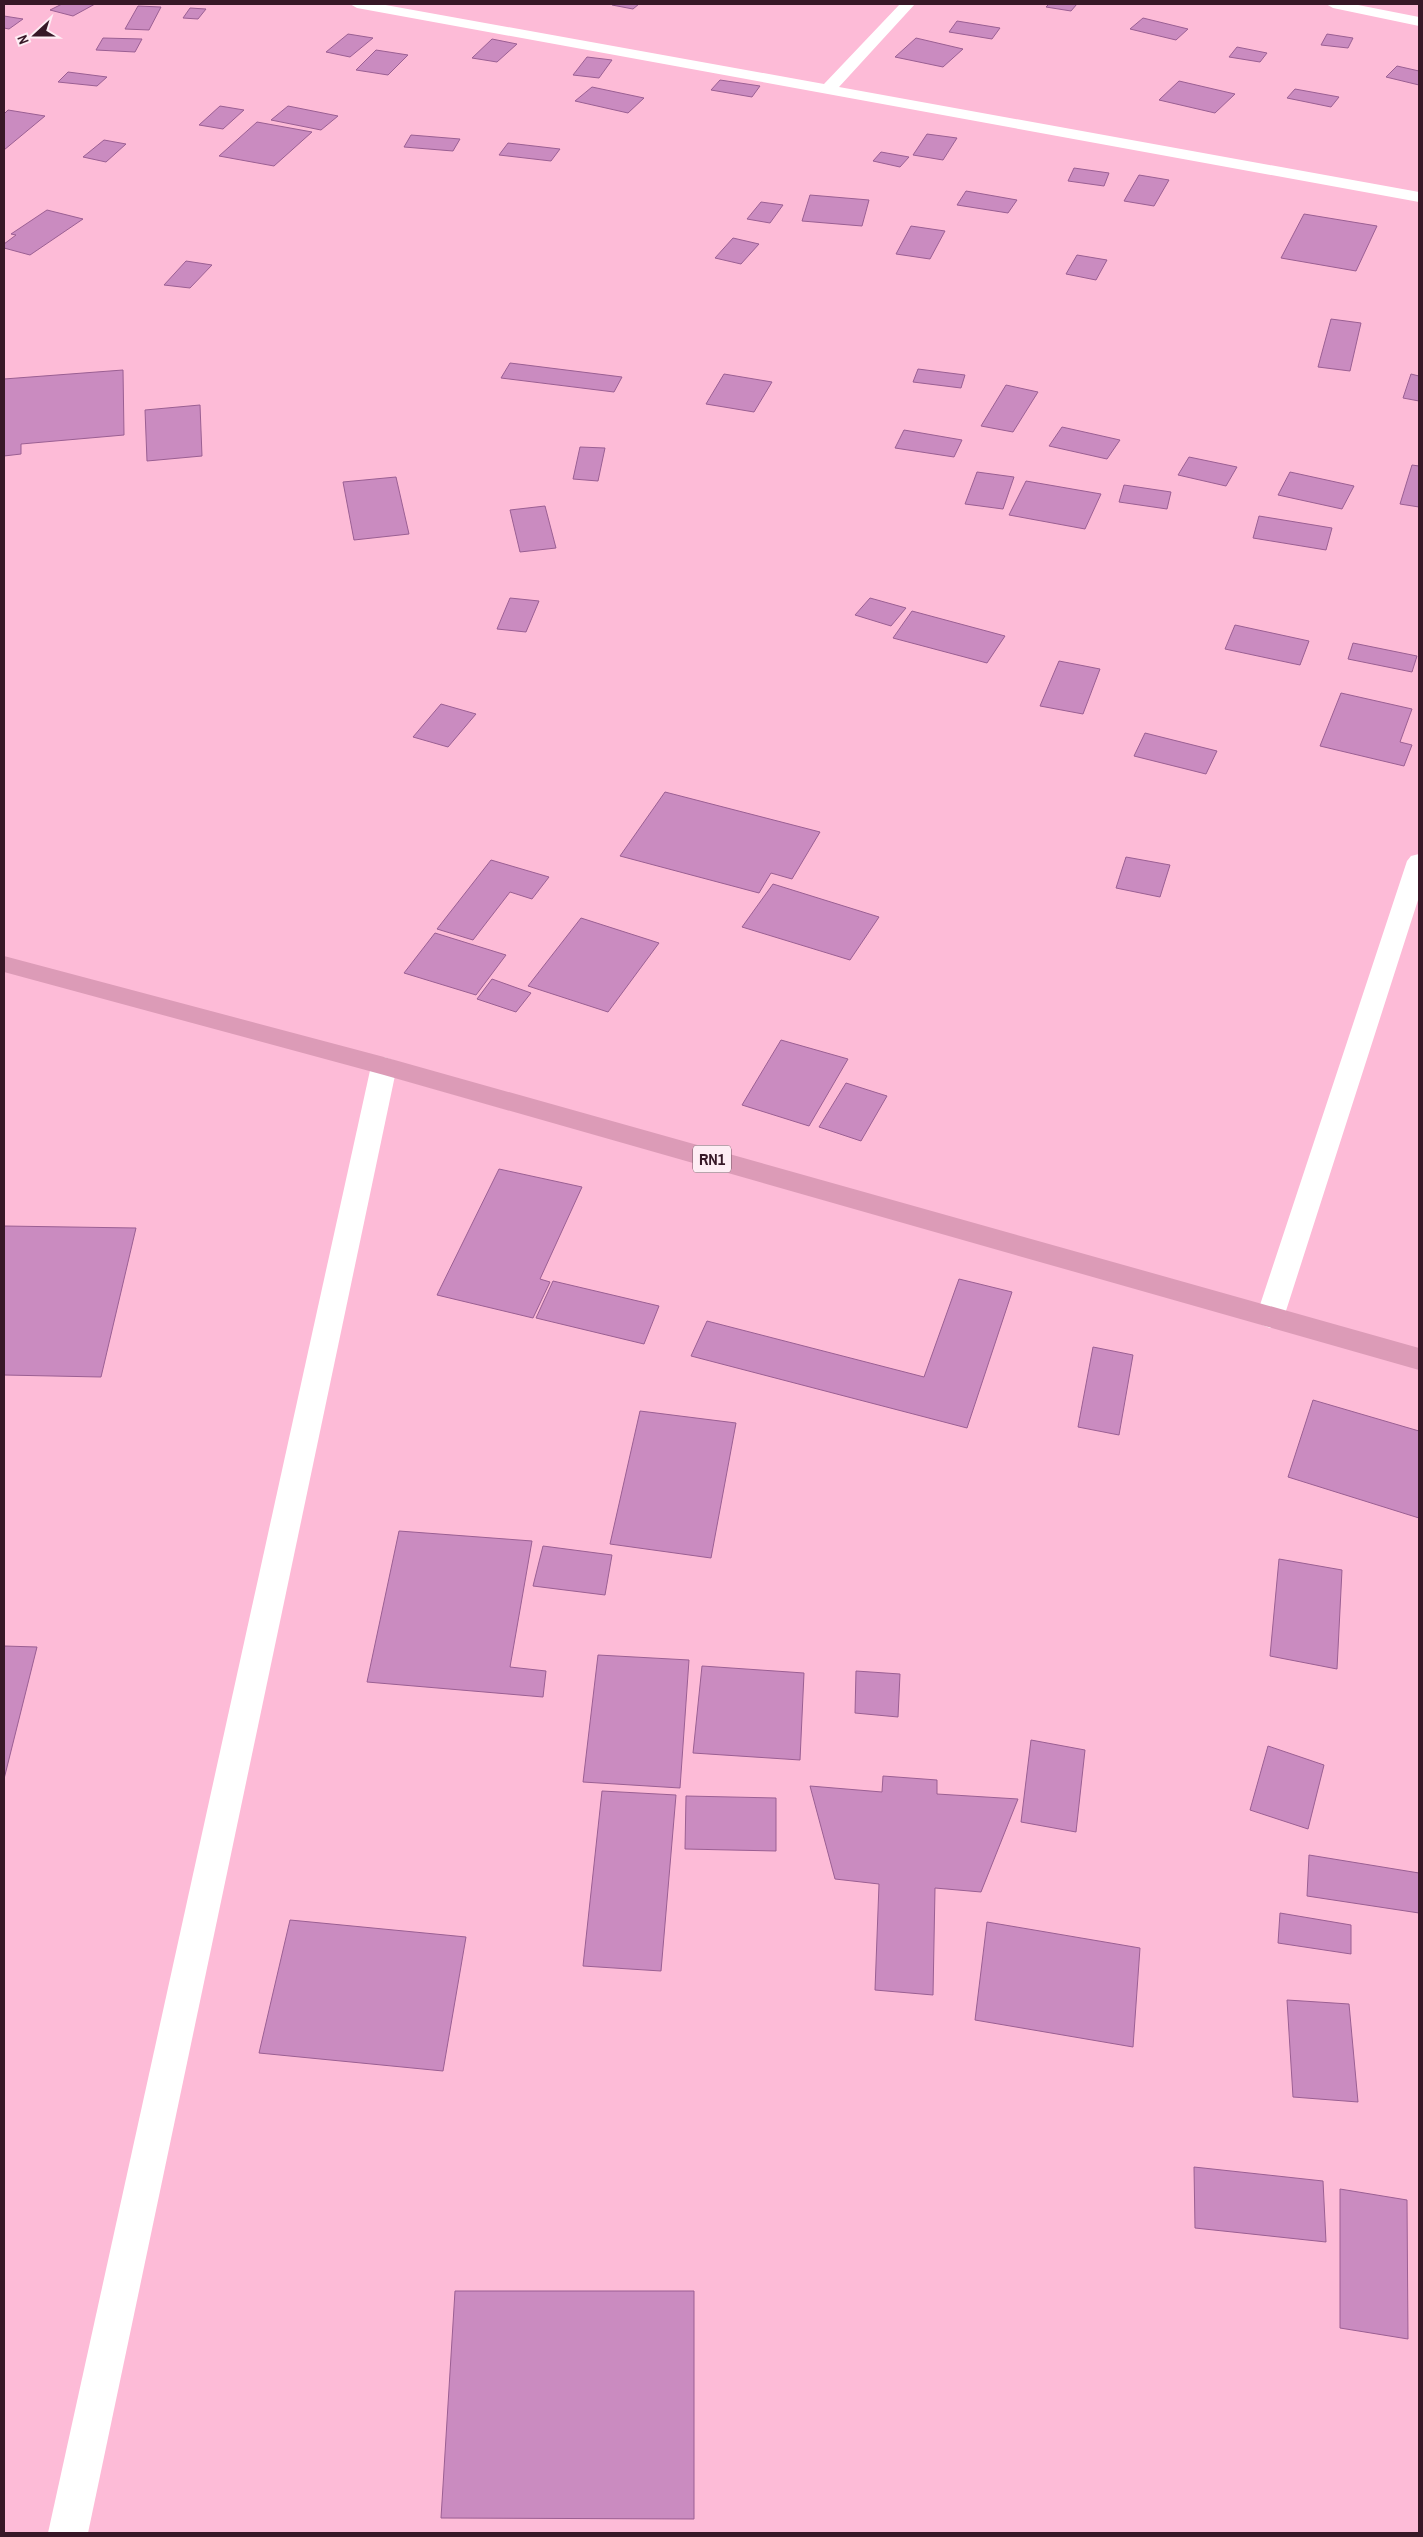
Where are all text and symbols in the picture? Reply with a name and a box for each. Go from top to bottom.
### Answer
north arrow [10,10,60,60]
text: N [13,33,33,47]
road number: RN1 [693,1146,731,1172]

